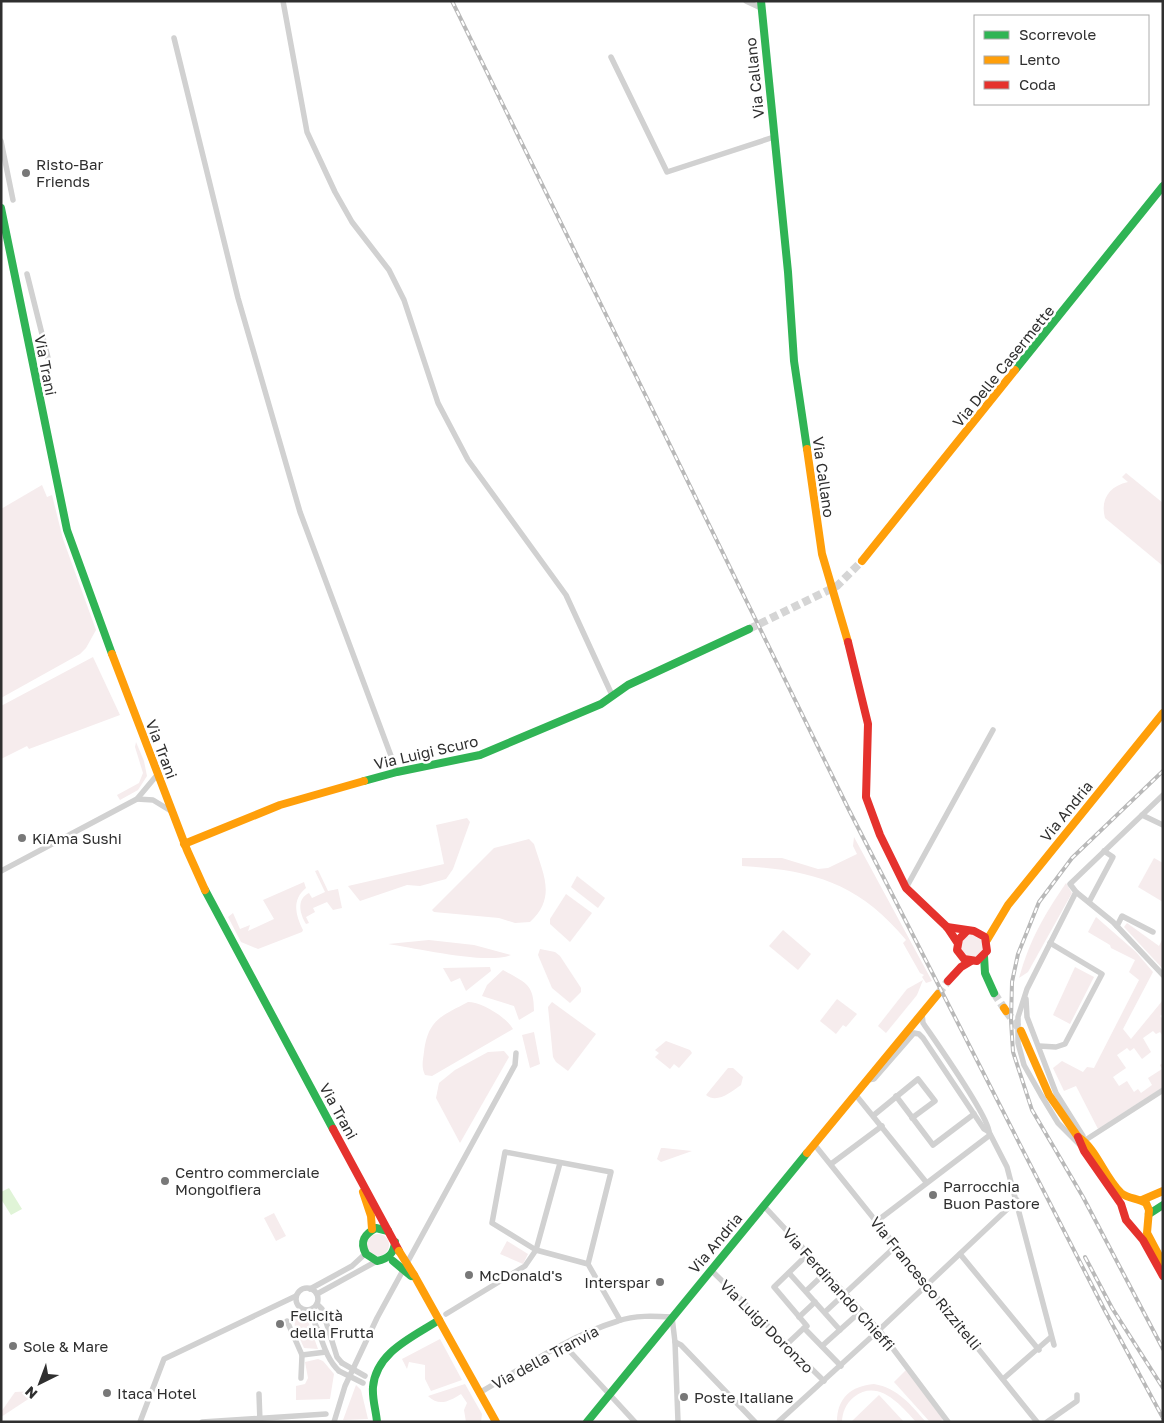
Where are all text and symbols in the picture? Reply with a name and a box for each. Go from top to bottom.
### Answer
legend [974,15,1149,105]
text: Scorrevole [1019,25,1096,43]
street label: Via Callano [741,37,767,119]
text: Lento [1019,50,1060,68]
text: Coda [1019,75,1056,93]
place label: Risto-Bar Friends [36,155,103,190]
marker: Risto-Bar Friends [20,167,32,179]
street label: Via Delle Casermette [948,301,1058,430]
street label: Via Trani [31,333,61,397]
street label: Via Callano [809,436,839,518]
street label: Via Trani [143,717,181,781]
street label: Via Luigi Scuro [372,731,480,773]
street label: Via Andria [1036,777,1096,845]
place label: KiAma Sushi [32,829,122,847]
marker: KiAma Sushi [16,832,28,844]
street label: Via Trani [316,1080,362,1142]
place label: Centro commerciale Mongolfiera [175,1163,320,1198]
marker: Centro commerciale Mongolfiera [159,1175,171,1187]
place label: Parrocchia Buon Pastore [943,1177,1040,1212]
marker: Parrocchia Buon Pastore [927,1189,939,1201]
street label: Via Andria [685,1209,745,1277]
street label: Via Francesco Rizzitelli [867,1213,985,1353]
street label: Via Ferdinando Chieffi [779,1224,899,1354]
place label: McDonald's [479,1266,562,1284]
marker: McDonald's [463,1269,475,1281]
place label: Interspar [584,1273,650,1291]
marker: Interspar [654,1276,666,1288]
street label: Via Luigi Doronzo [717,1276,817,1376]
place label: Felicità della Frutta [290,1306,374,1341]
marker: Felicità della Frutta [274,1318,286,1330]
street label: Via della Tranvia [489,1321,601,1393]
place label: Sole & Mare [23,1337,109,1355]
marker: Sole & Mare [7,1340,19,1352]
north arrow [15,1358,65,1408]
text: N [21,1383,41,1403]
place label: Itaca Hotel [117,1384,197,1402]
marker: Itaca Hotel [101,1387,113,1399]
place label: Poste Italiane [694,1388,794,1406]
marker: Poste Italiane [678,1391,690,1403]

